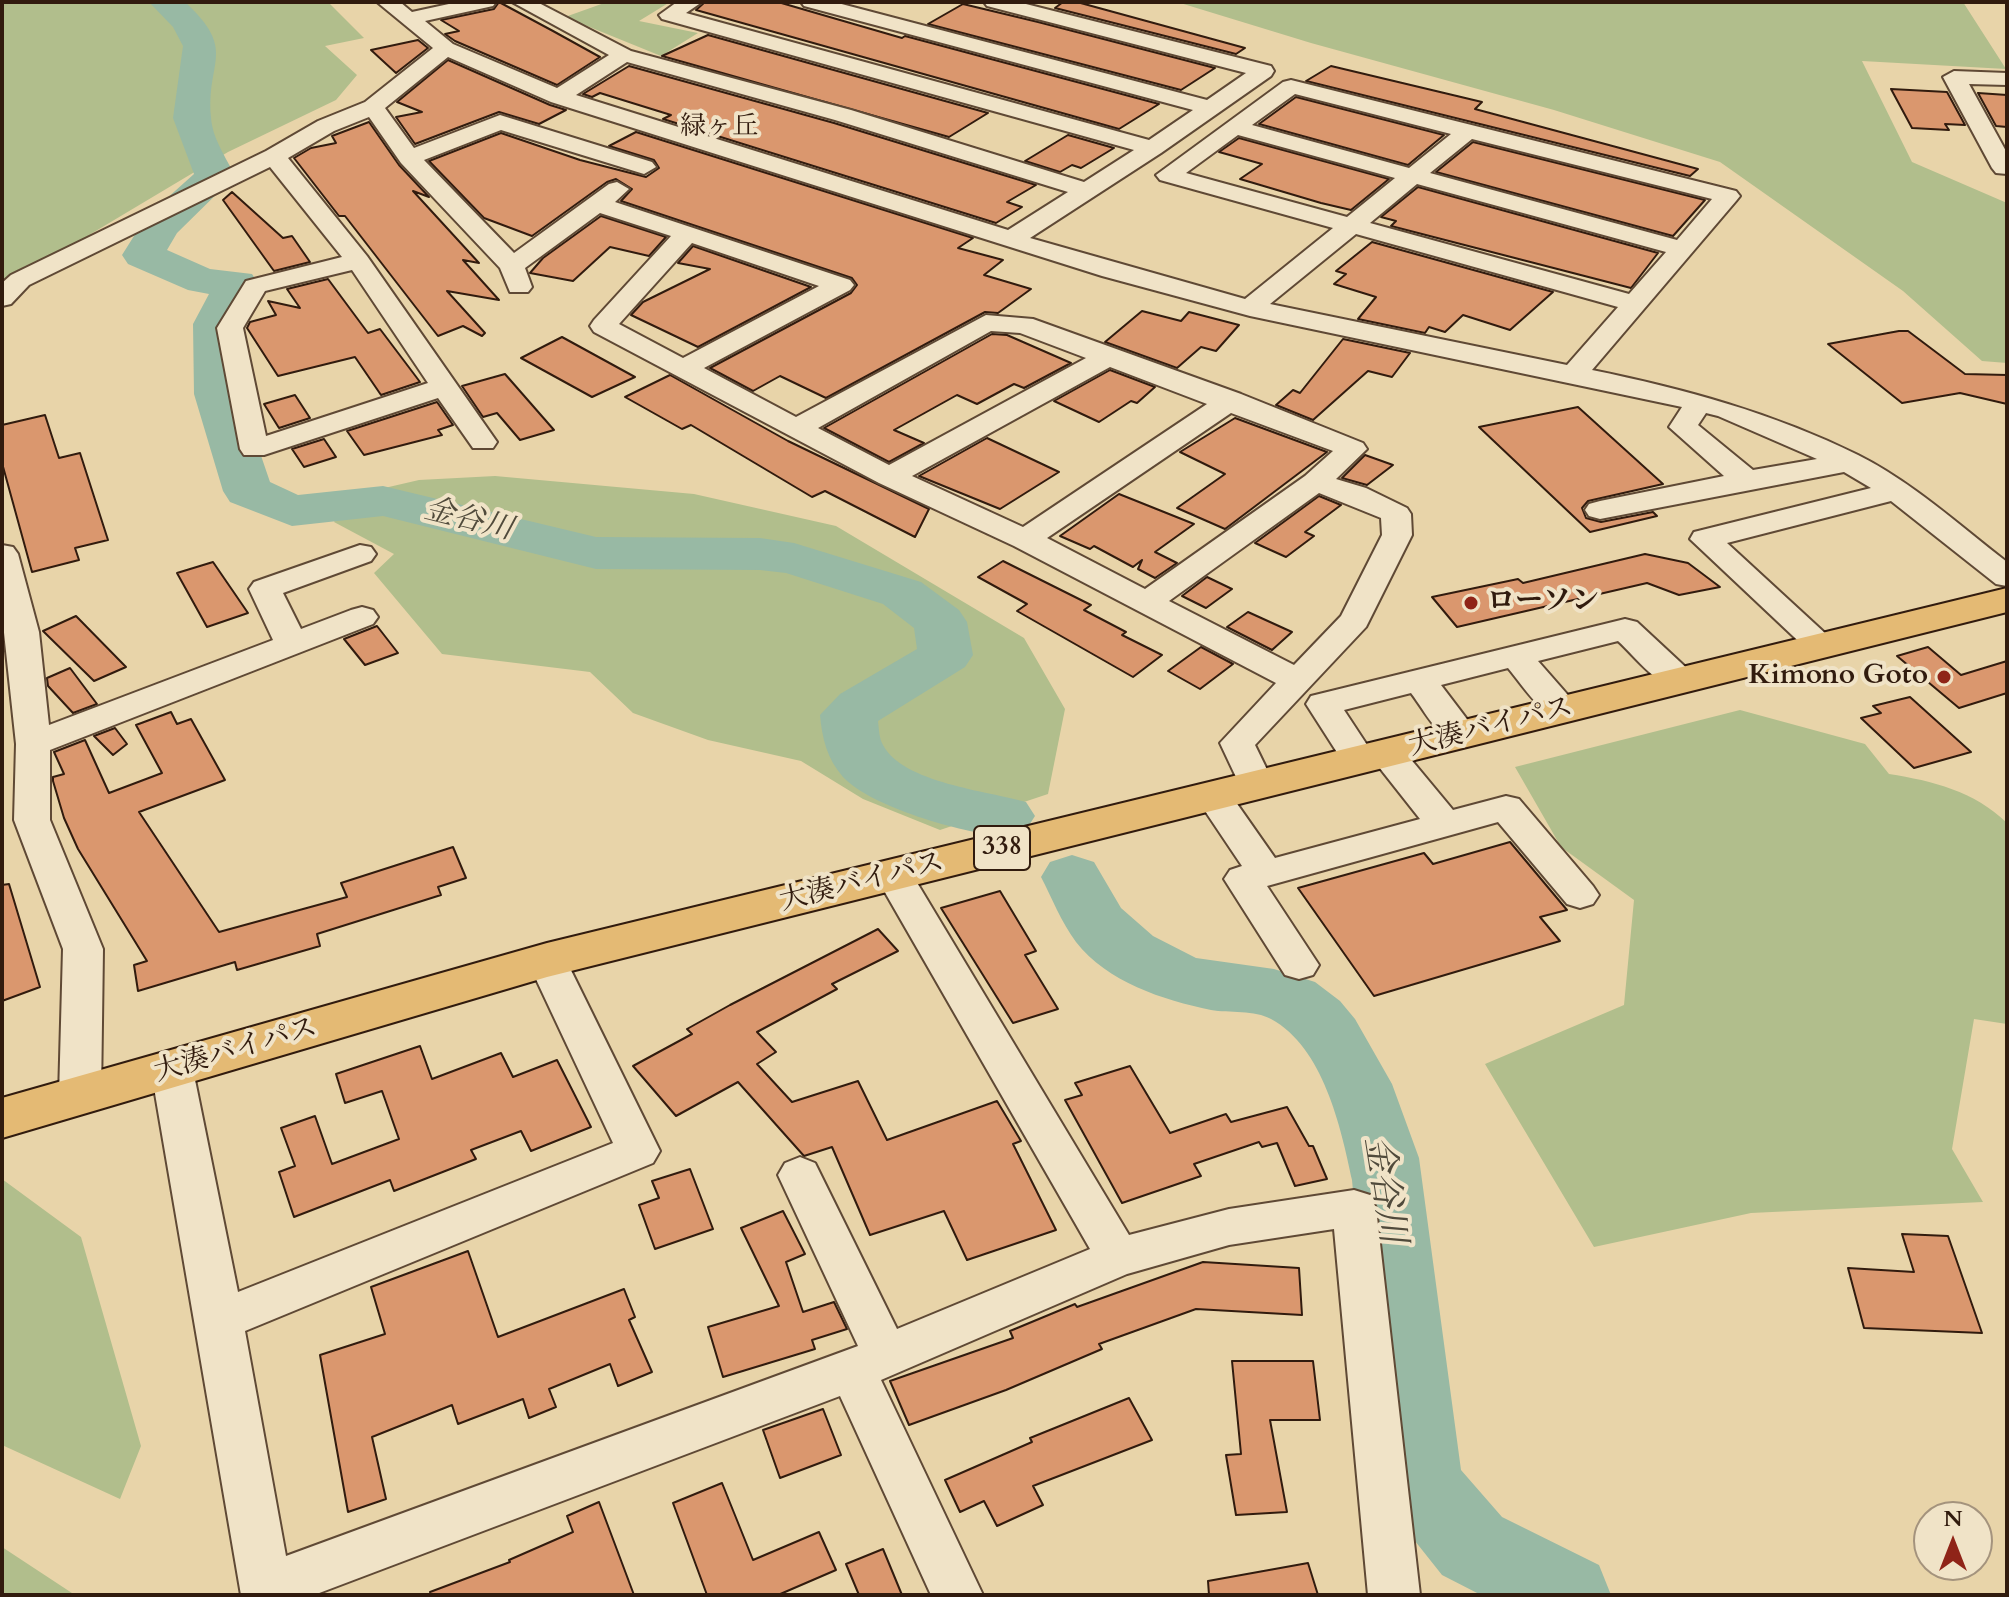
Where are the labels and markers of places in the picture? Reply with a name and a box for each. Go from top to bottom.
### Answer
place label: ローソン [1487,586,1599,620]
marker: ローソン [1462,594,1480,612]
place label: Kimono Goto [1748,660,1928,694]
marker: Kimono Goto [1935,668,1953,686]

